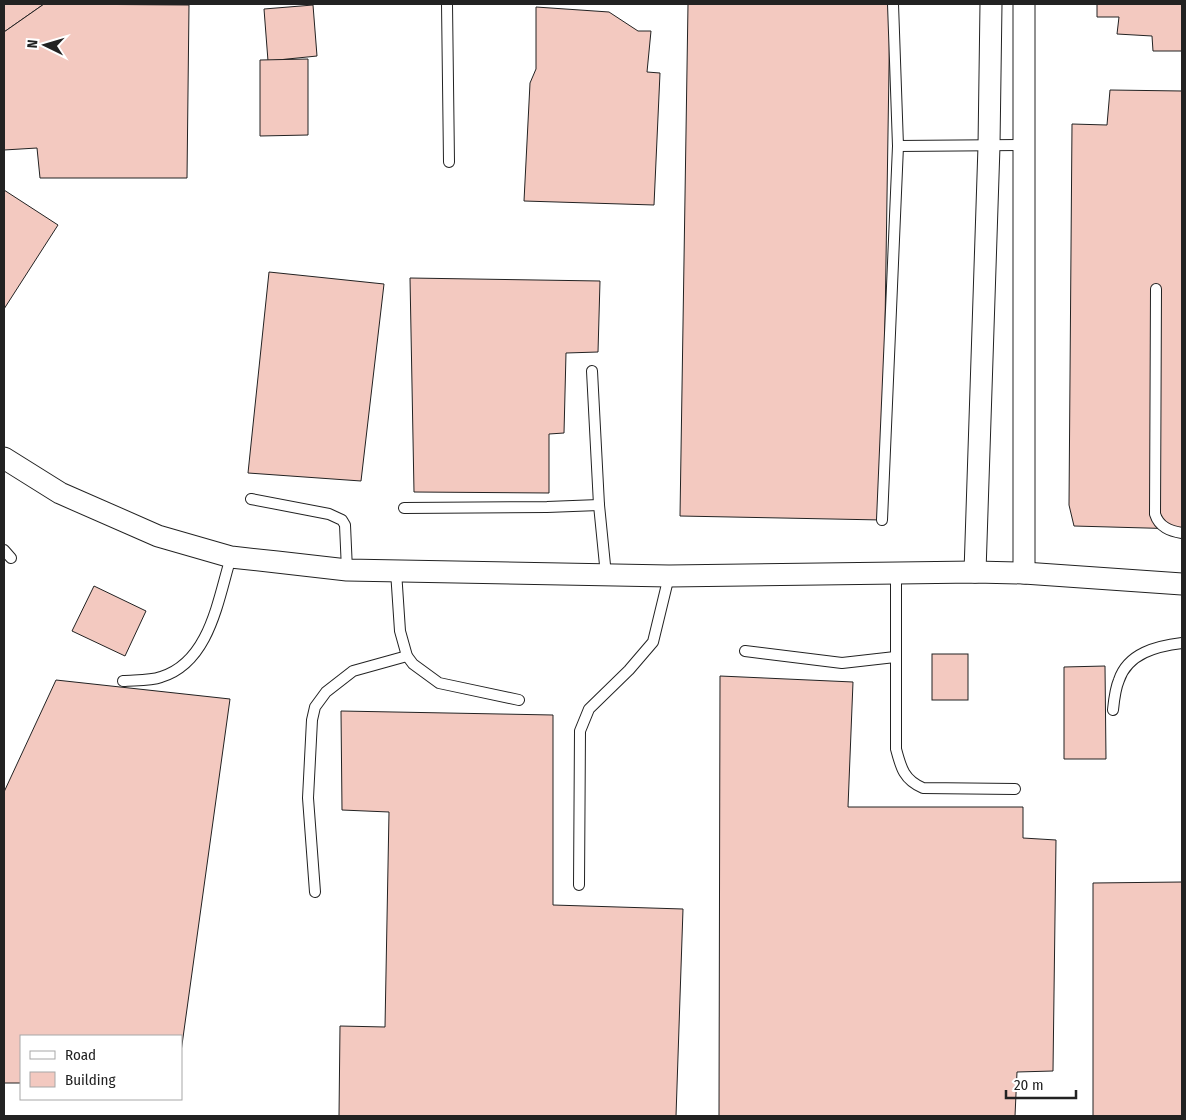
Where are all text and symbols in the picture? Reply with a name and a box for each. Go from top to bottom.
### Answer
north arrow [20,20,70,70]
text: N [24,39,41,49]
legend [20,1035,182,1100]
text: Road [65,1046,96,1064]
scale bar [1006,1068,1076,1100]
text: Building [65,1071,116,1089]
text: 20 m [1014,1076,1044,1094]

